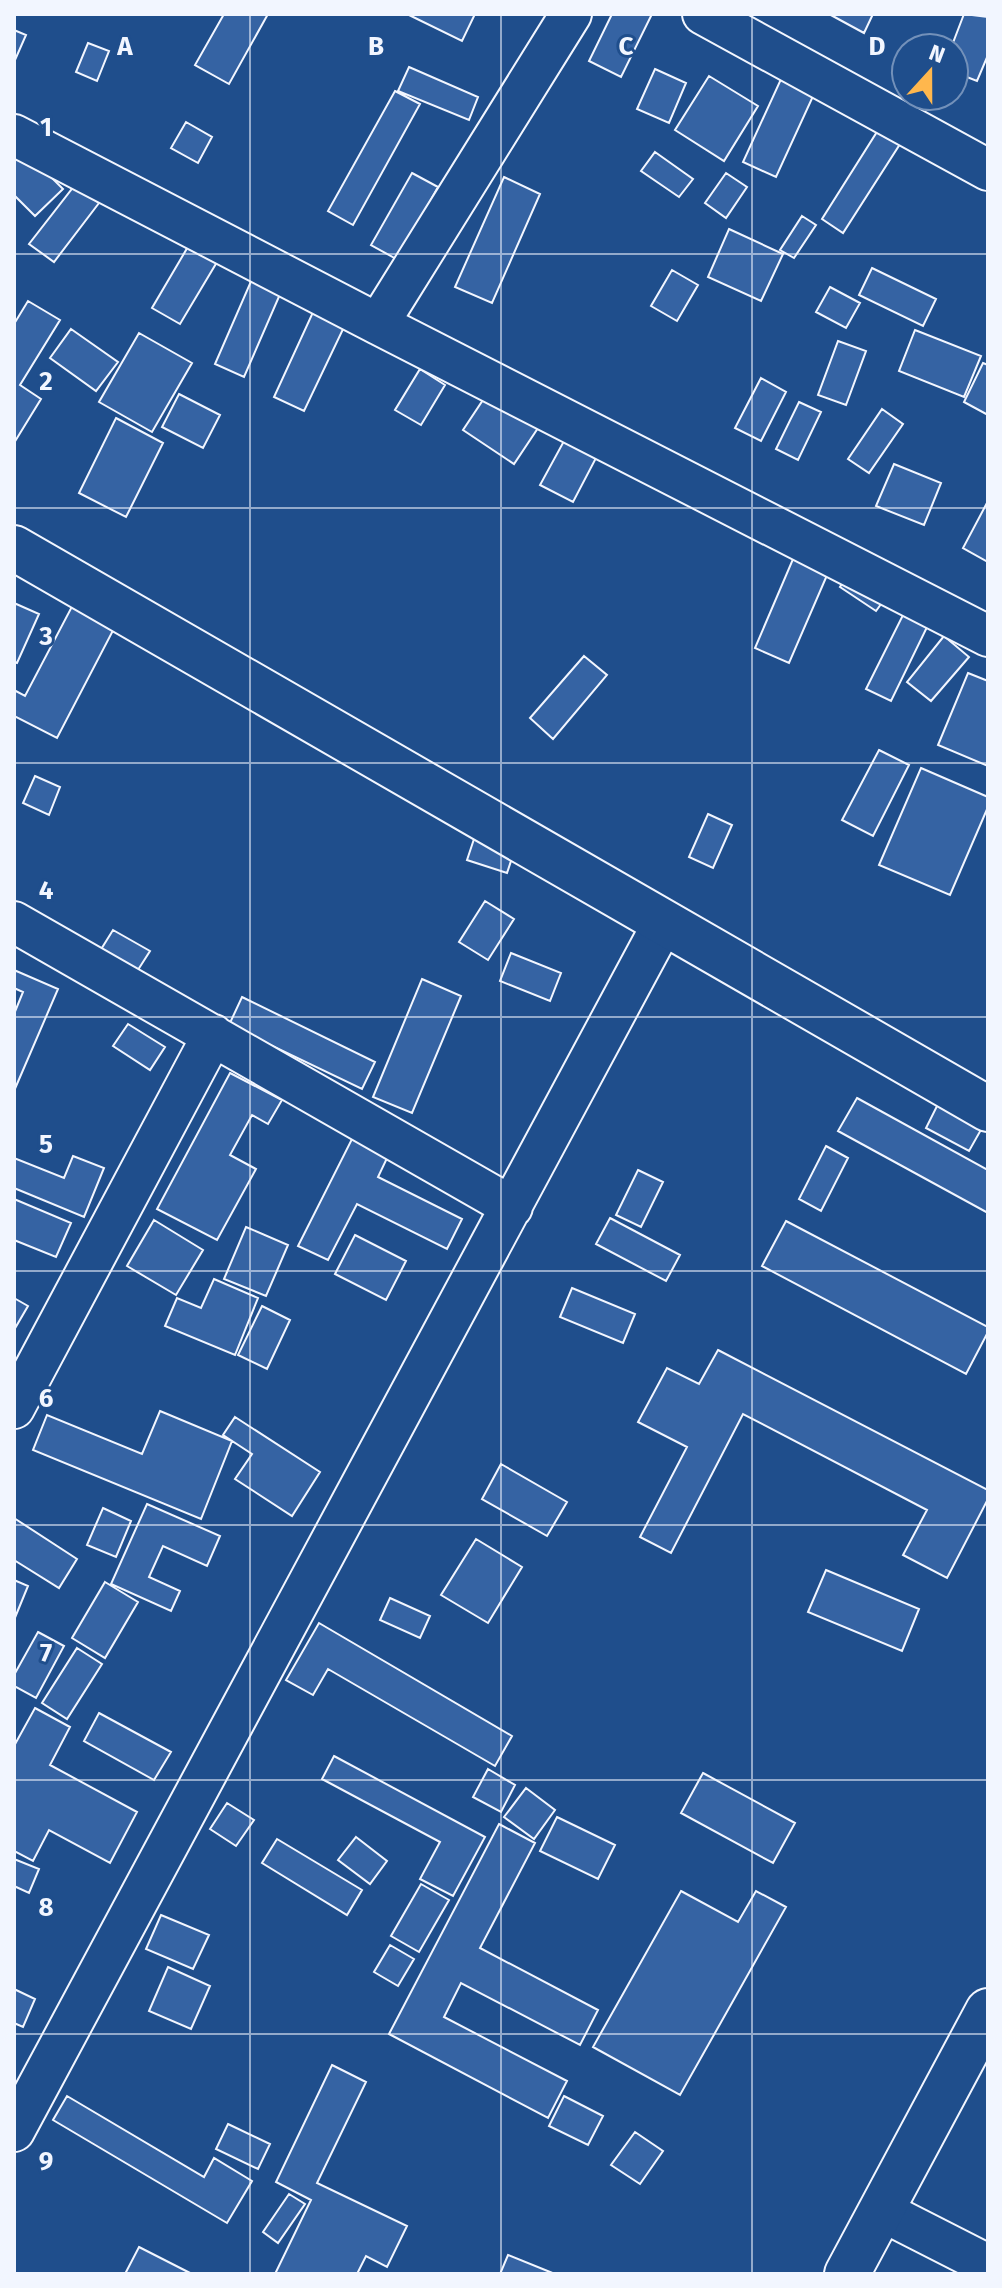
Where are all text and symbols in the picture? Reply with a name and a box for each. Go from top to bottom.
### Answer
text: A [116,31,133,62]
text: B [368,31,384,62]
text: C [619,31,634,62]
text: D [869,31,886,62]
north arrow [890,32,970,112]
text: N [925,39,949,69]
text: 1 [40,112,52,143]
text: 2 [39,366,53,397]
text: 3 [38,621,53,652]
text: 4 [39,875,54,906]
text: 5 [39,1129,53,1160]
text: 6 [39,1383,54,1414]
text: 7 [40,1638,52,1669]
text: 8 [38,1892,54,1923]
text: 9 [39,2146,53,2177]

